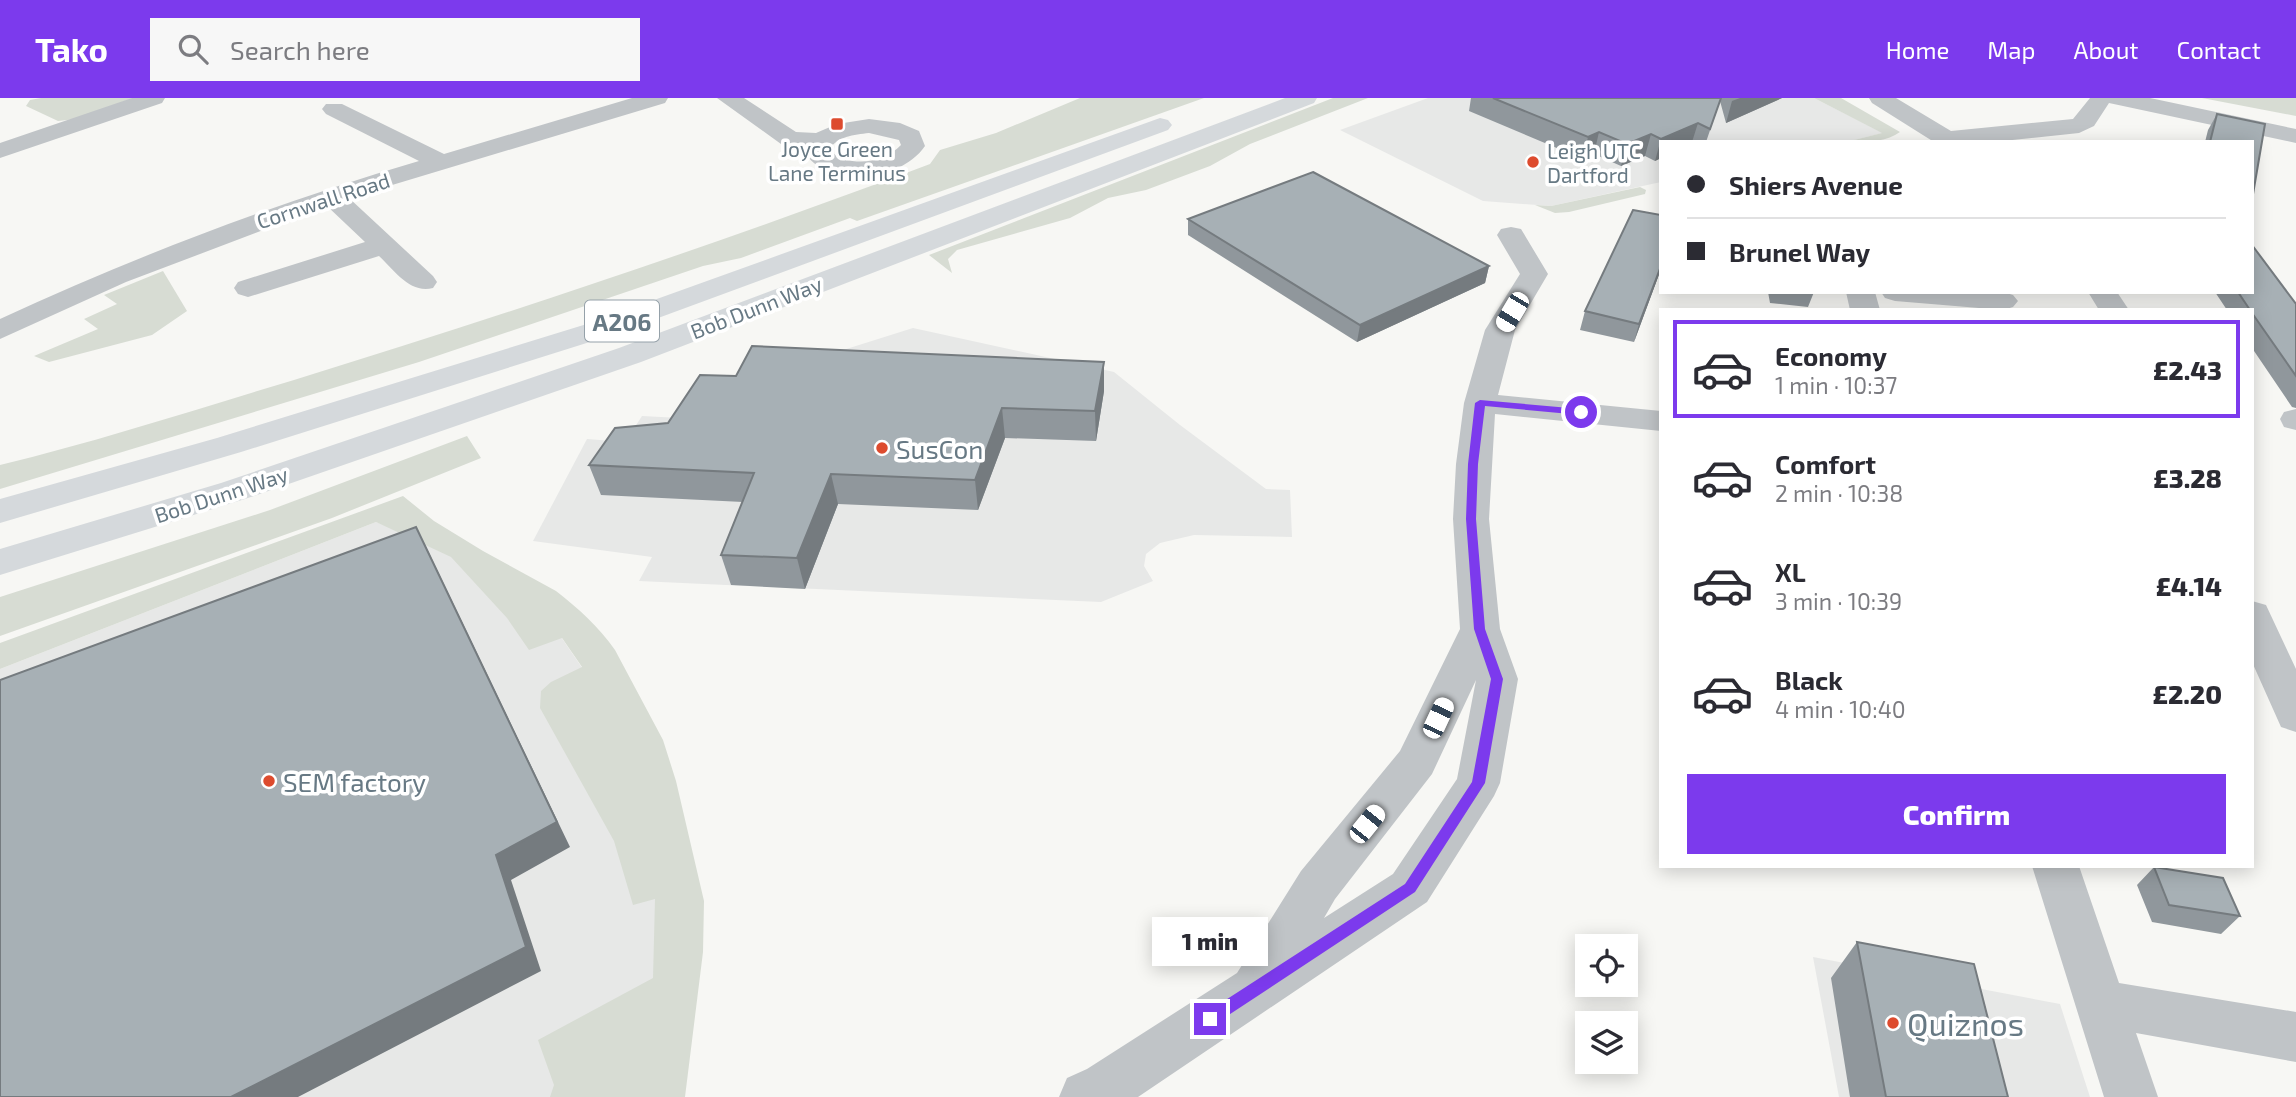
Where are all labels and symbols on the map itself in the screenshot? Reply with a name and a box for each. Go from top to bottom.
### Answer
marker: Joyce Green Lane Terminus [829,116,845,132]
place label: Joyce Green Lane Terminus [768,136,906,185]
place label: Leigh UTC Dartford [1547,138,1641,187]
marker: Leigh UTC Dartford [1525,154,1541,170]
street label: Cornwall Road [253,167,393,233]
street label: Bob Dunn Way [687,270,825,344]
car [1493,289,1532,335]
road number: A206 [585,300,659,342]
route start [1565,396,1597,428]
place label: SusCon [896,433,983,464]
marker: SusCon [874,440,890,456]
street label: Bob Dunn Way [151,461,291,527]
car [1420,695,1457,741]
place label: SEM factory [283,766,426,797]
marker: SEM factory [261,773,277,789]
car [1346,801,1389,847]
callout: 1 min [1152,918,1268,967]
route end [1194,1003,1226,1035]
place label: Quiznos [1907,1004,2024,1043]
marker: Quiznos [1885,1015,1901,1031]

